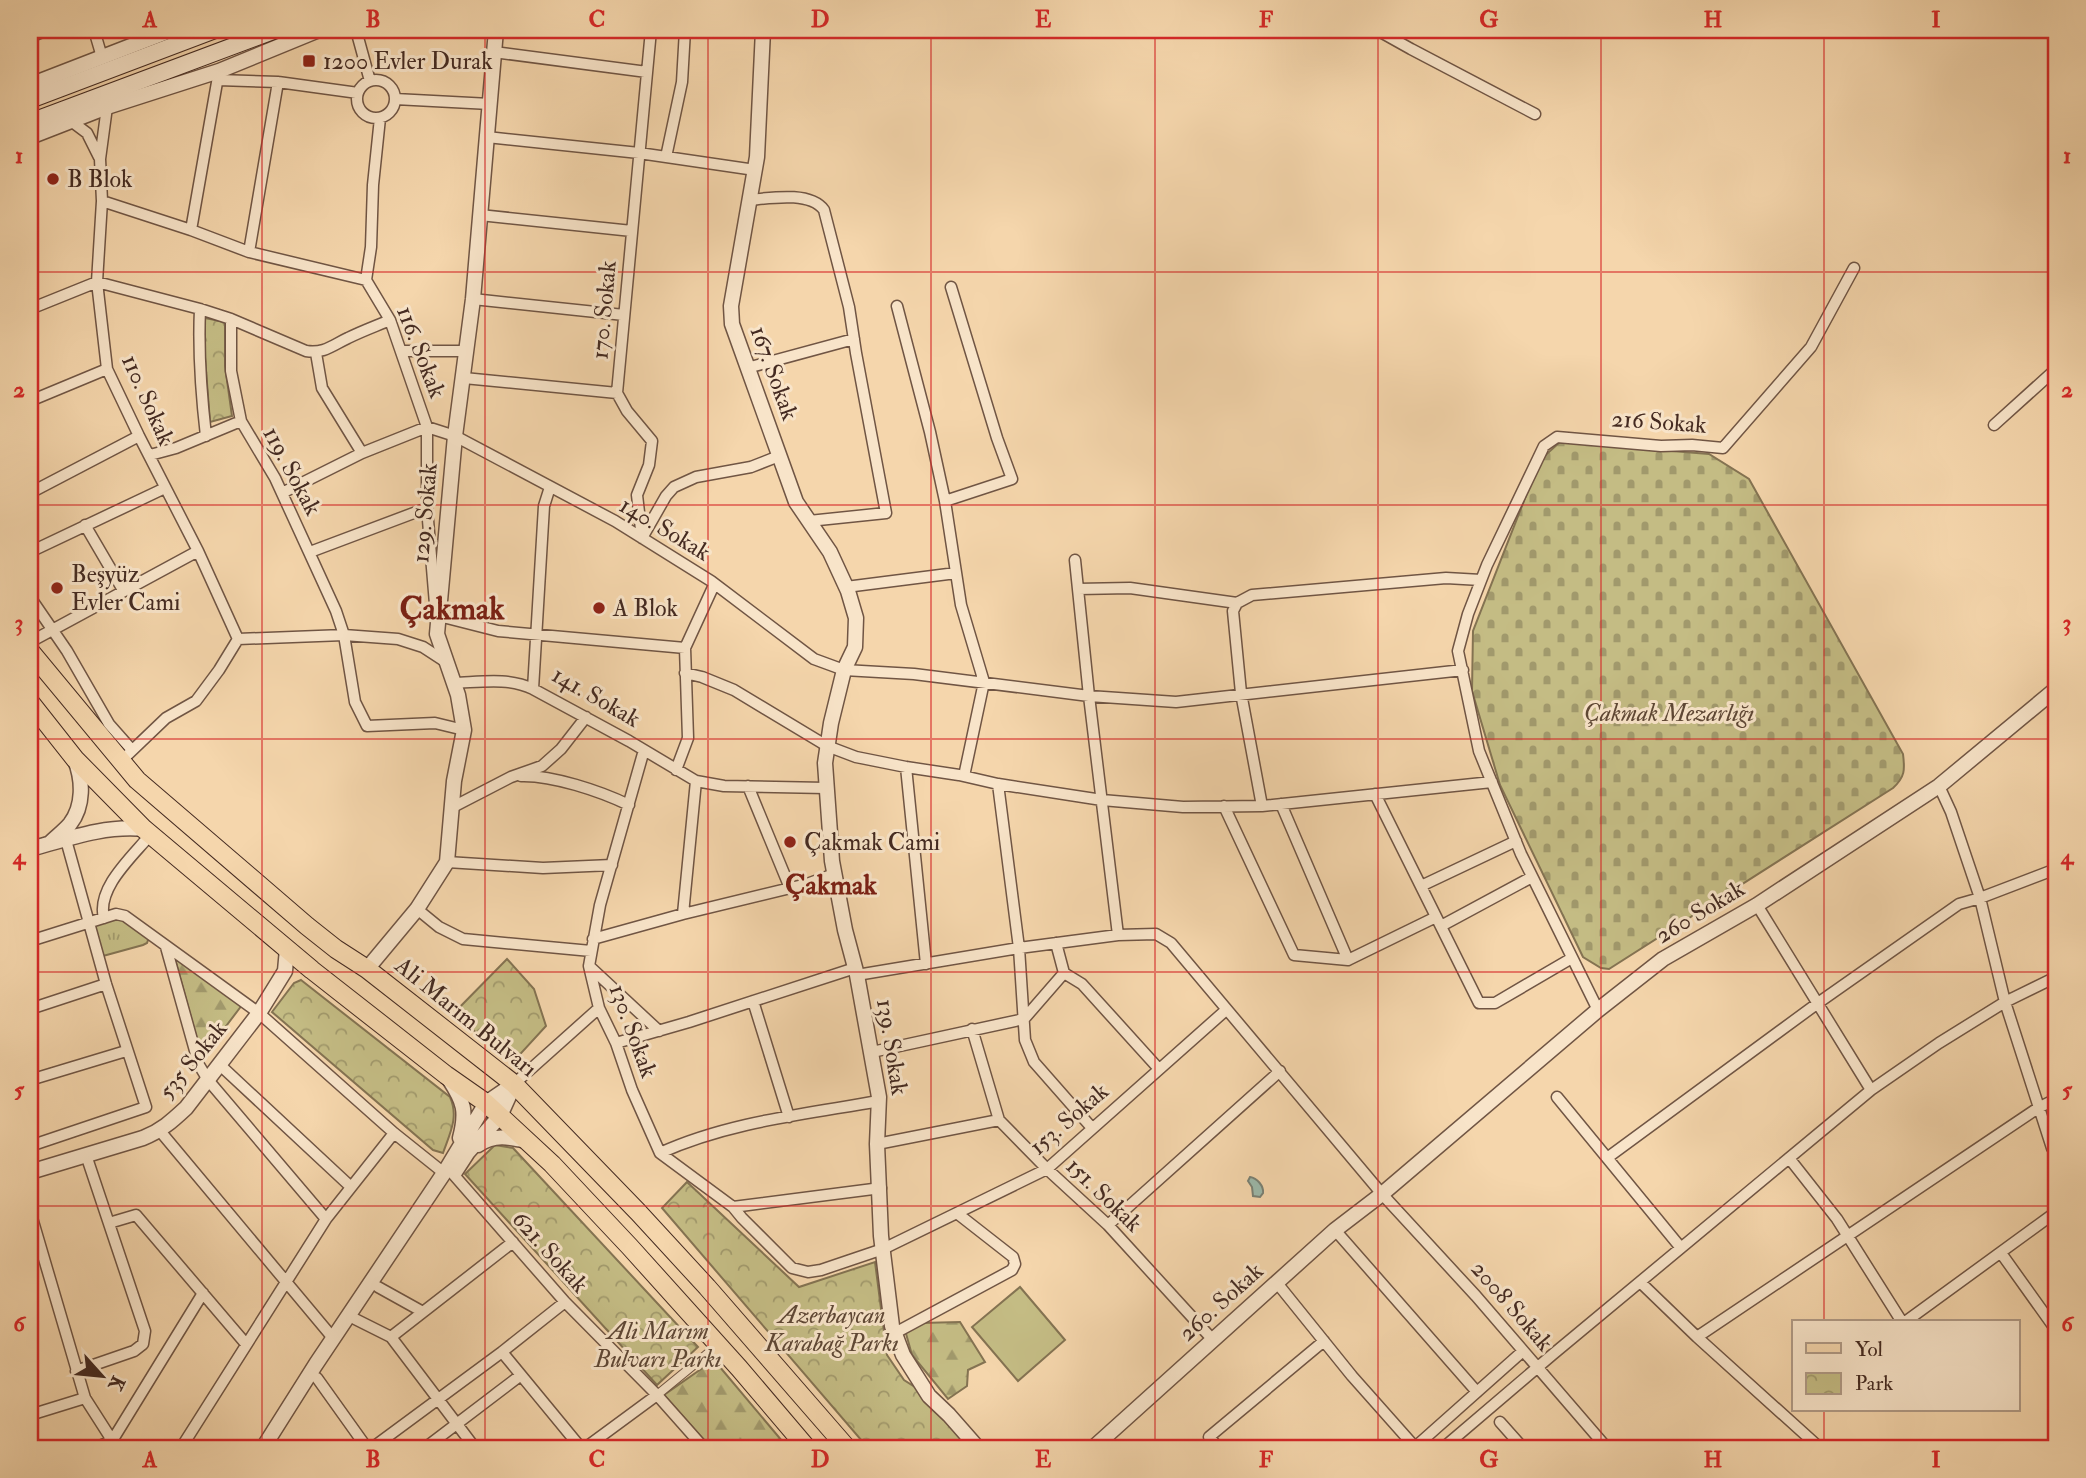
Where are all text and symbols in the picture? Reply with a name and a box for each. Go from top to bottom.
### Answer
text: A [142,5,158,34]
text: B [365,5,381,34]
text: C [589,5,605,34]
text: D [811,5,829,34]
text: E [1035,5,1052,34]
text: F [1259,5,1274,34]
text: G [1479,5,1499,34]
text: H [1704,5,1723,34]
text: I [1931,5,1941,34]
place label: 1200 Evler Durak [323,46,493,77]
marker: 1200 Evler Durak [301,53,317,69]
text: 1 [15,141,23,170]
text: 1 [2063,141,2071,170]
place label: B Blok [67,164,133,195]
marker: B Blok [45,171,61,187]
street label: 170. Sokak [584,259,624,361]
street label: 116. Sokak [389,302,453,403]
street label: 167. Sokak [743,322,806,425]
street label: 110. Sokak [114,350,182,451]
text: 2 [13,375,25,404]
text: 2 [2061,375,2073,404]
street label: 216 Sokak [1610,403,1708,441]
street label: 119. Sokak [256,421,329,521]
street label: 129. Sokak [405,461,445,564]
street label: 140. Sokak [614,490,717,569]
place label: Beşyüz Evler Cami [71,559,180,618]
marker: Beşyüz Evler Cami [49,580,65,596]
district label: Çakmak [400,589,505,629]
place label: A Blok [612,593,678,624]
marker: A Blok [591,600,607,616]
text: 3 [15,608,23,637]
text: 3 [2063,608,2071,637]
street label: 141. Sokak [546,659,646,735]
park label: Çakmak Mezarlığı [1584,698,1754,729]
place label: Çakmak Cami [804,827,940,858]
marker: Çakmak Cami [782,834,798,850]
text: 4 [12,842,27,871]
text: 4 [2060,842,2075,871]
district label: Çakmak [785,868,878,903]
street label: 260 Sokak [1650,873,1751,951]
street label: Ali Marım Bulvarı [388,949,544,1084]
street label: 130. Sokak [602,980,664,1082]
street label: 139. Sokak [869,997,915,1098]
street label: 535 Sokak [152,1014,235,1106]
text: 5 [14,1075,25,1104]
text: 5 [2062,1075,2073,1104]
street label: 153. Sokak [1023,1076,1116,1162]
street label: 151. Sokak [1059,1151,1149,1239]
street label: 621. Sokak [505,1204,595,1300]
street label: 2008 Sokak [1464,1254,1560,1358]
street label: 260. Sokak [1172,1255,1270,1348]
park label: Azerbaycan Karabağ Parkı [764,1300,899,1359]
text: 6 [13,1309,27,1338]
text: 6 [2061,1309,2075,1338]
park label: Ali Marım Bulvarı Parkı [593,1316,722,1375]
legend [1792,1320,2020,1412]
text: Yol [1855,1336,1883,1363]
north arrow [66,1342,136,1412]
text: Park [1855,1370,1893,1397]
text: K [102,1372,130,1395]
text: A [142,1445,158,1474]
text: B [365,1445,381,1474]
text: C [589,1445,605,1474]
text: D [811,1445,829,1474]
text: E [1035,1445,1052,1474]
text: F [1259,1445,1274,1474]
text: G [1479,1445,1499,1474]
text: H [1704,1445,1723,1474]
text: I [1931,1445,1941,1474]

